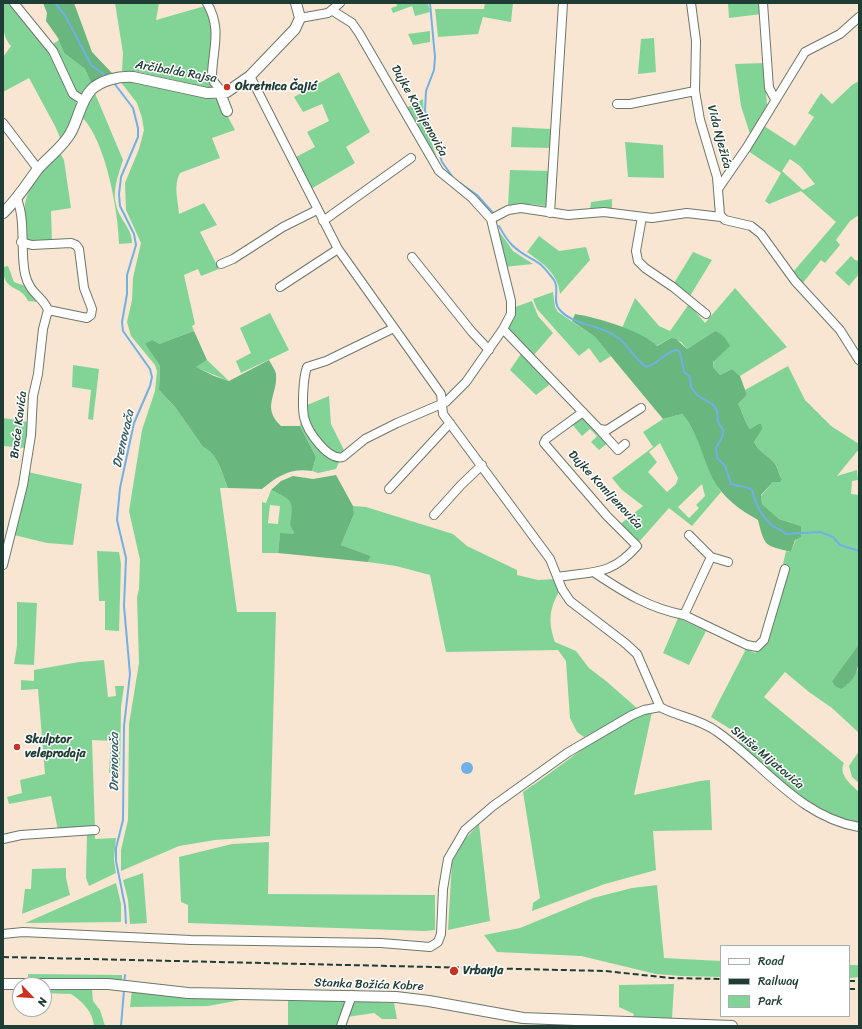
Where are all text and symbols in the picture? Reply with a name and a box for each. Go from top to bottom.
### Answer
street label: Arčibalda Rajsa [134,58,218,86]
street label: Dujke Komljenovića [388,63,450,159]
place label: Okretnica Čajić [235,80,317,94]
marker: Okretnica Čajić [222,82,232,92]
street label: Vida Nježića [704,104,734,170]
street label: Braće Kavića [8,390,30,460]
water label: Drenovača [110,409,138,469]
street label: Dujke Komljenovića [565,448,645,532]
street label: Siniše Mijatovića [728,724,806,792]
place label: Skulptor veleprodaja [25,733,85,761]
water label: Drenovača [107,733,123,791]
marker: Skulptor veleprodaja [12,742,22,752]
legend [720,945,850,1017]
text: Road [758,950,784,972]
place label: Vrbanja [463,964,503,978]
marker: Vrbanja [448,965,460,977]
text: Railway [758,970,799,992]
street label: Stanka Božića Kobre [314,976,424,994]
north arrow [12,977,52,1017]
text: Park [758,990,783,1012]
text: N [32,994,53,1009]

